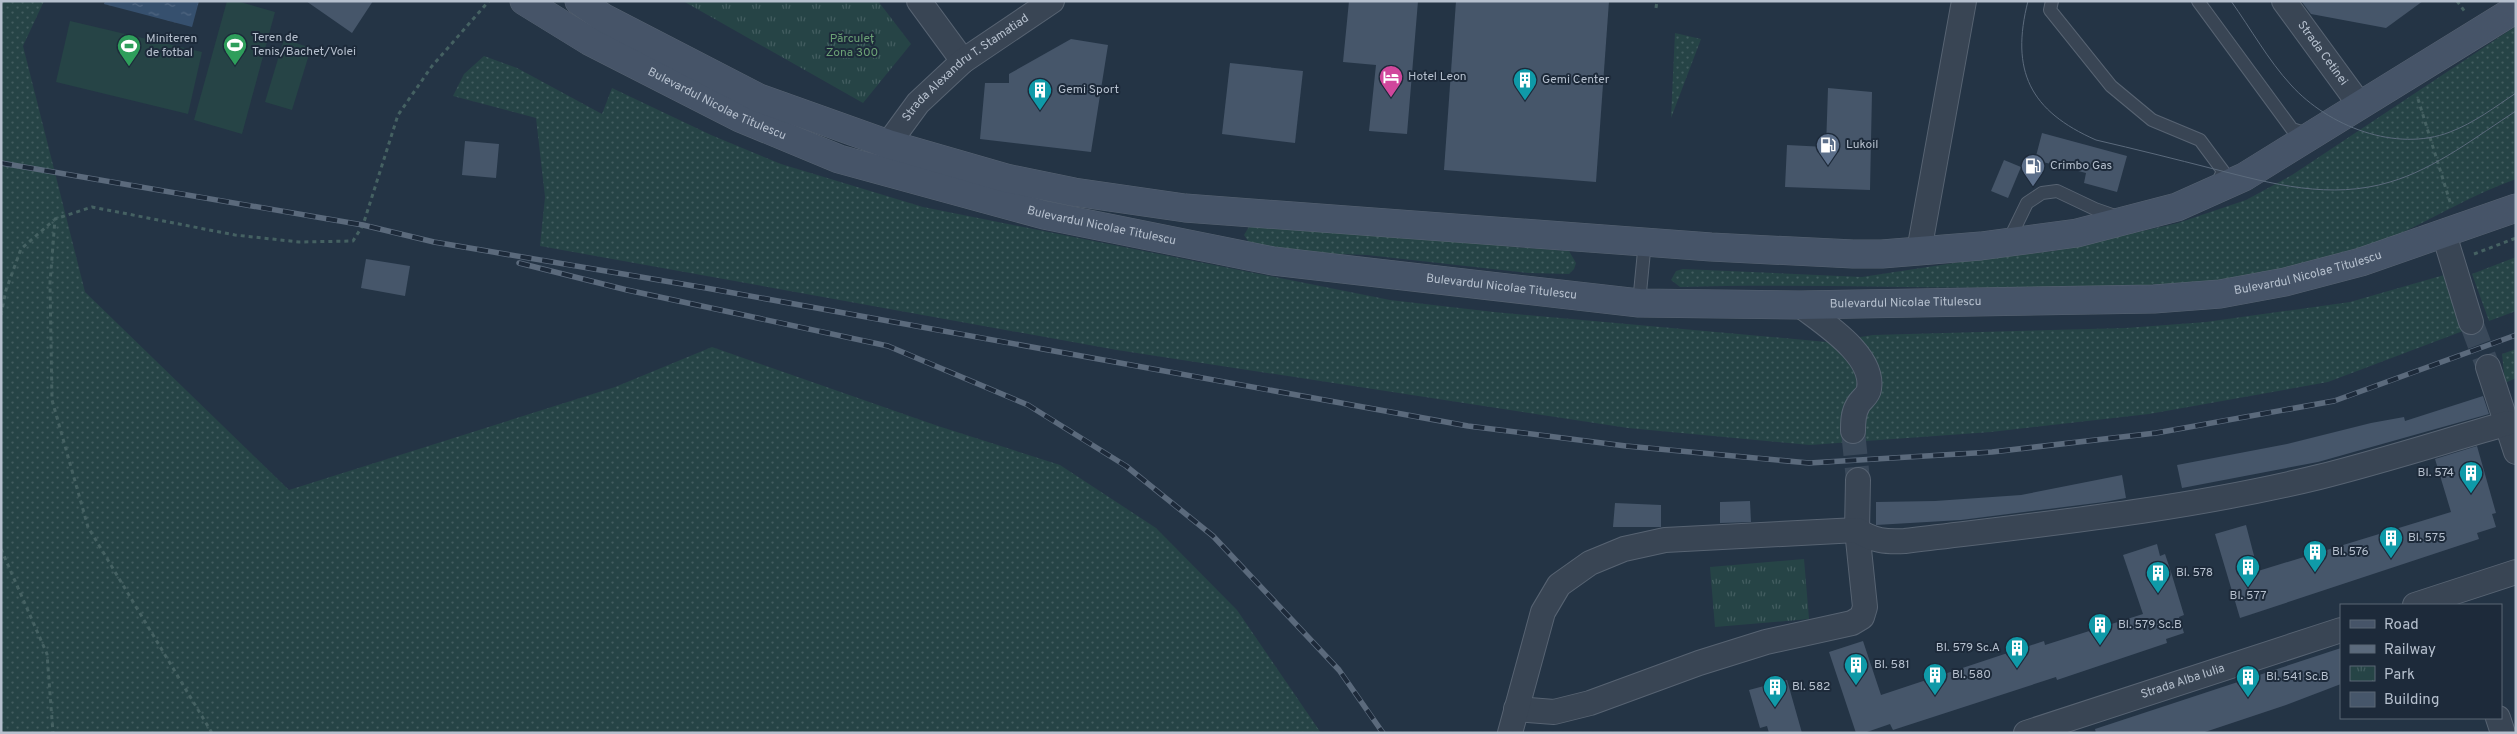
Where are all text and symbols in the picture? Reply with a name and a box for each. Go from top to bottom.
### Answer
street label: Strada Alexandru T. Stamatiad [899,11,1032,125]
street label: Strada Cetinei [2293,18,2351,89]
place label: Teren de Tenis/Bachet/Volei [252,30,356,60]
place label: Miniteren de fotbal [146,31,197,61]
park label: Părculeț Zona 300 [826,31,878,61]
sports icon: Teren de Tenis/Bachet/Volei [222,32,248,66]
sports icon: Miniteren de fotbal [116,33,142,67]
street label: Bulevardul Nicolae Titulescu [645,64,788,144]
hotel icon: Hotel Leon [1378,64,1404,98]
building icon: Gemi Center [1512,67,1538,101]
place label: Hotel Leon [1408,69,1467,85]
place label: Gemi Center [1542,72,1610,88]
building icon: Gemi Sport [1027,77,1053,111]
place label: Gemi Sport [1058,82,1119,98]
fuel station icon: Lukoil [1815,132,1841,166]
place label: Lukoil [1846,137,1878,153]
fuel station icon: Crimbo Gas [2020,153,2046,187]
place label: Crimbo Gas [2050,158,2112,174]
street label: Bulevardul Nicolae Titulescu [1025,203,1177,249]
street label: Bulevardul Nicolae Titulescu [2233,247,2384,299]
street label: Bulevardul Nicolae Titulescu [1425,271,1578,304]
street label: Bulevardul Nicolae Titulescu [1829,294,1982,312]
building icon: Bl. 574 [2458,460,2484,494]
place label: Bl. 574 [2418,465,2454,481]
building icon: Bl. 575 [2378,525,2404,559]
place label: Bl. 575 [2408,530,2446,546]
building icon: Bl. 576 [2302,539,2328,573]
place label: Bl. 576 [2332,544,2369,560]
building icon: Bl. 577 [2235,554,2261,588]
building icon: Bl. 578 [2145,560,2171,594]
place label: Bl. 578 [2176,565,2213,581]
place label: Bl. 577 [2230,588,2266,604]
legend [2340,604,2502,719]
building icon: Bl. 579 Sc.B [2087,612,2113,646]
text: Road [2384,616,2419,635]
place label: Bl. 579 Sc.B [2118,617,2182,633]
building icon: Bl. 579 Sc.A [2004,635,2030,669]
place label: Bl. 579 Sc.A [1936,640,2000,656]
text: Railway [2384,641,2436,660]
building icon: Bl. 581 [1843,652,1869,686]
place label: Bl. 581 [1874,657,1910,673]
street label: Strada Alba Iulia [2139,661,2227,703]
building icon: Bl. 580 [1922,662,1948,696]
building icon: Bl. 541 Sc.B [2235,664,2261,698]
text: Park [2384,666,2415,685]
place label: Bl. 580 [1952,667,1991,683]
place label: Bl. 541 Sc.B [2266,669,2329,685]
building icon: Bl. 582 [1762,674,1788,708]
place label: Bl. 582 [1792,679,1830,695]
text: Building [2384,691,2439,710]

